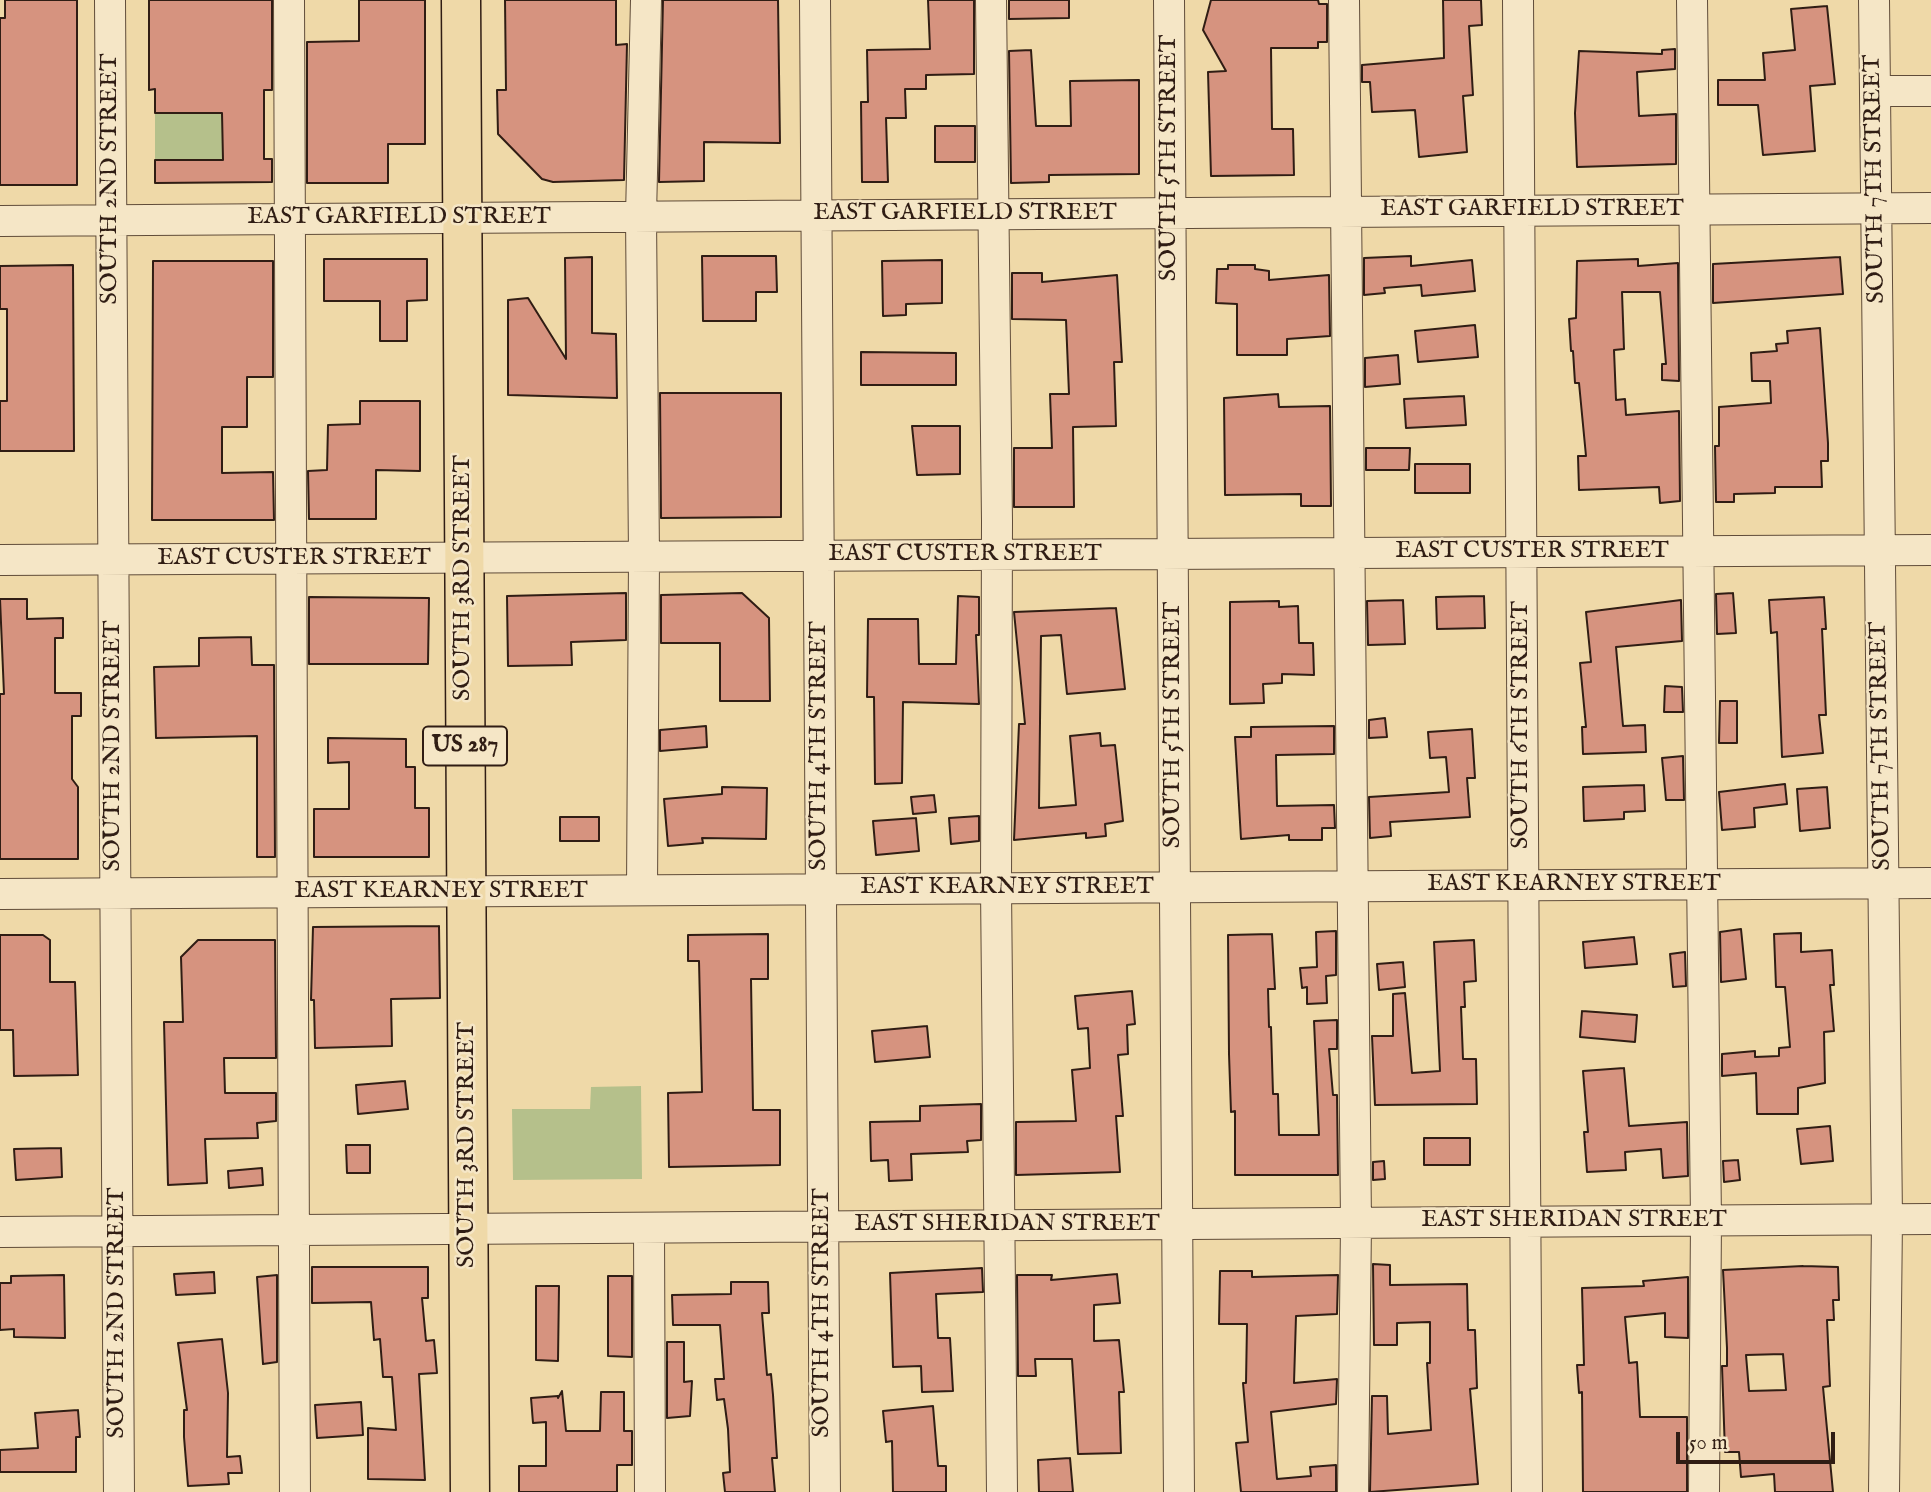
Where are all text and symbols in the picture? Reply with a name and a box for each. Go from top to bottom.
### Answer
street label: SOUTH 5TH STREET [1156,35,1184,281]
street label: SOUTH 2ND STREET [97,53,125,305]
street label: SOUTH 7TH STREET [1859,54,1893,304]
street label: EAST GARFIELD STREET [1380,196,1684,224]
street label: EAST GARFIELD STREET [813,200,1117,228]
street label: EAST GARFIELD STREET [247,204,551,232]
street label: SOUTH 3RD STREET [450,455,478,701]
street label: EAST CUSTER STREET [1395,538,1669,566]
street label: EAST CUSTER STREET [828,541,1102,569]
street label: EAST CUSTER STREET [157,545,431,573]
street label: SOUTH 6TH STREET [1508,601,1536,849]
street label: SOUTH 5TH STREET [1160,602,1188,848]
street label: SOUTH 2ND STREET [100,620,128,872]
street label: SOUTH 4TH STREET [806,621,834,871]
street label: SOUTH 7TH STREET [1865,621,1899,871]
road number: US 287 [423,726,507,766]
street label: EAST KEARNEY STREET [1427,871,1721,899]
street label: EAST KEARNEY STREET [860,874,1154,902]
street label: EAST KEARNEY STREET [294,878,588,906]
street label: SOUTH 3RD STREET [454,1022,482,1268]
street label: SOUTH 2ND STREET [104,1187,132,1439]
street label: SOUTH 4TH STREET [809,1188,837,1438]
street label: EAST SHERIDAN STREET [1421,1207,1727,1235]
street label: EAST SHERIDAN STREET [854,1211,1160,1239]
scale bar [1679,1418,1838,1462]
text: 50 m [1689,1430,1728,1457]

